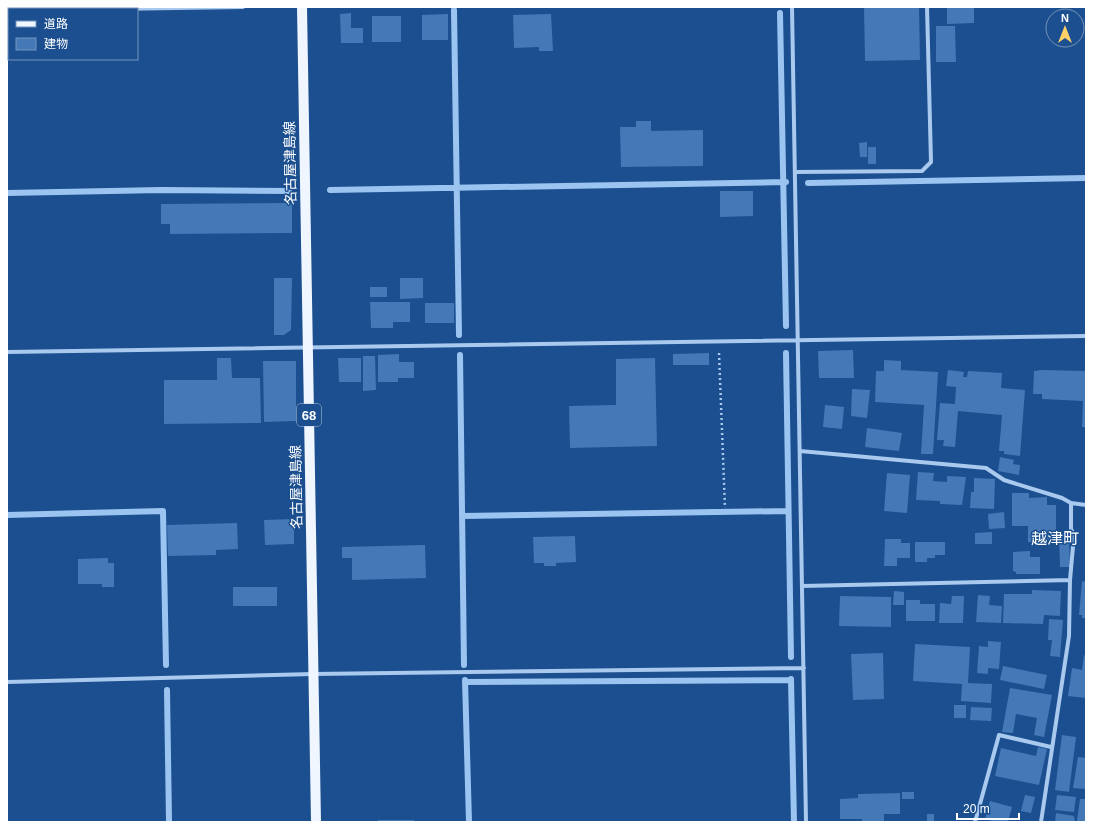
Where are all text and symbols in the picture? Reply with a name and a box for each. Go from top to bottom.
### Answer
legend [8,8,138,60]
north arrow [1045,8,1085,48]
text: N [1061,12,1069,24]
text: 道路 [44,17,68,31]
text: 建物 [44,37,68,51]
street label: 名古屋津島線 [281,121,299,205]
road number: 68 [297,404,321,426]
street label: 名古屋津島線 [287,445,305,529]
district label: 越津町 [1031,530,1079,547]
scale bar [957,795,1019,821]
text: 20 m [963,802,990,816]

